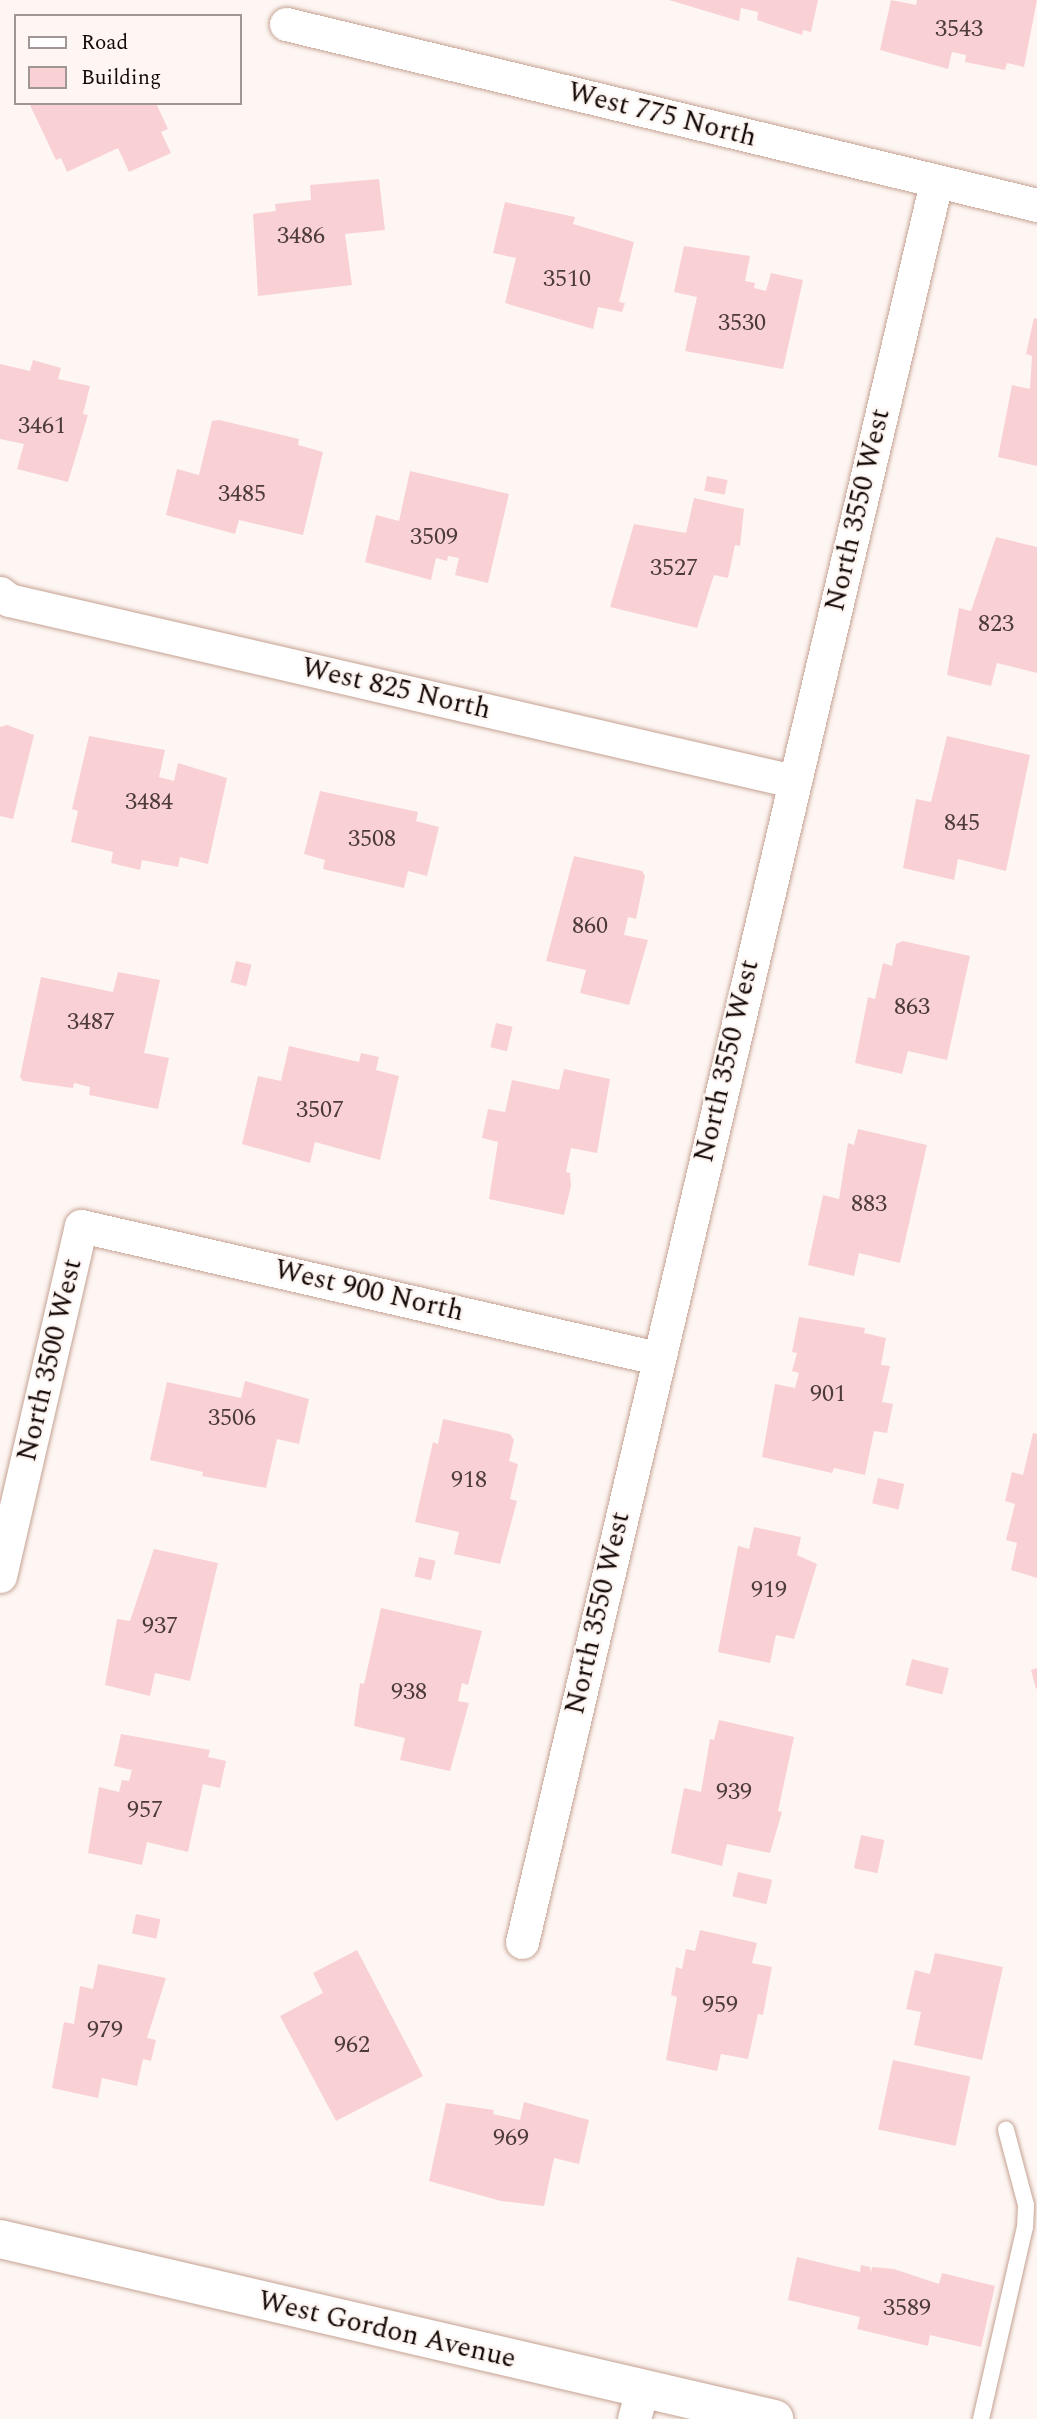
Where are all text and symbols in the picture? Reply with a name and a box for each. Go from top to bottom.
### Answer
legend [14,14,242,105]
house number: 3543 [935,16,983,44]
text: Road [81,27,128,59]
text: Building [81,62,161,94]
street label: West 775 North [564,75,760,155]
house number: 3486 [277,223,325,251]
house number: 3510 [543,266,591,294]
house number: 3530 [718,310,766,338]
street label: North 3550 West [818,405,898,615]
house number: 3461 [18,413,66,441]
house number: 3485 [218,481,266,509]
house number: 3509 [410,524,458,552]
house number: 3527 [650,555,698,583]
house number: 823 [978,611,1014,639]
street label: West 825 North [298,651,494,727]
house number: 3484 [125,789,173,817]
house number: 845 [944,810,980,838]
house number: 3508 [348,826,396,854]
house number: 860 [572,913,608,941]
street label: North 3550 West [687,956,767,1166]
house number: 863 [894,994,930,1022]
house number: 3487 [67,1009,115,1037]
house number: 3507 [296,1097,344,1125]
house number: 883 [851,1191,887,1219]
street label: West 900 North [271,1253,467,1329]
street label: North 3500 West [10,1255,90,1465]
house number: 901 [810,1381,846,1409]
house number: 3506 [208,1405,256,1433]
house number: 918 [451,1467,487,1495]
street label: North 3550 West [558,1508,638,1718]
house number: 919 [751,1577,787,1605]
house number: 937 [142,1613,178,1641]
house number: 938 [391,1679,427,1707]
house number: 939 [716,1779,752,1807]
house number: 957 [127,1797,163,1825]
house number: 959 [702,1992,738,2020]
house number: 979 [87,2017,123,2045]
house number: 962 [334,2032,370,2060]
house number: 969 [493,2125,529,2153]
street label: West Gordon Avenue [255,2284,519,2376]
house number: 3589 [883,2295,931,2323]

